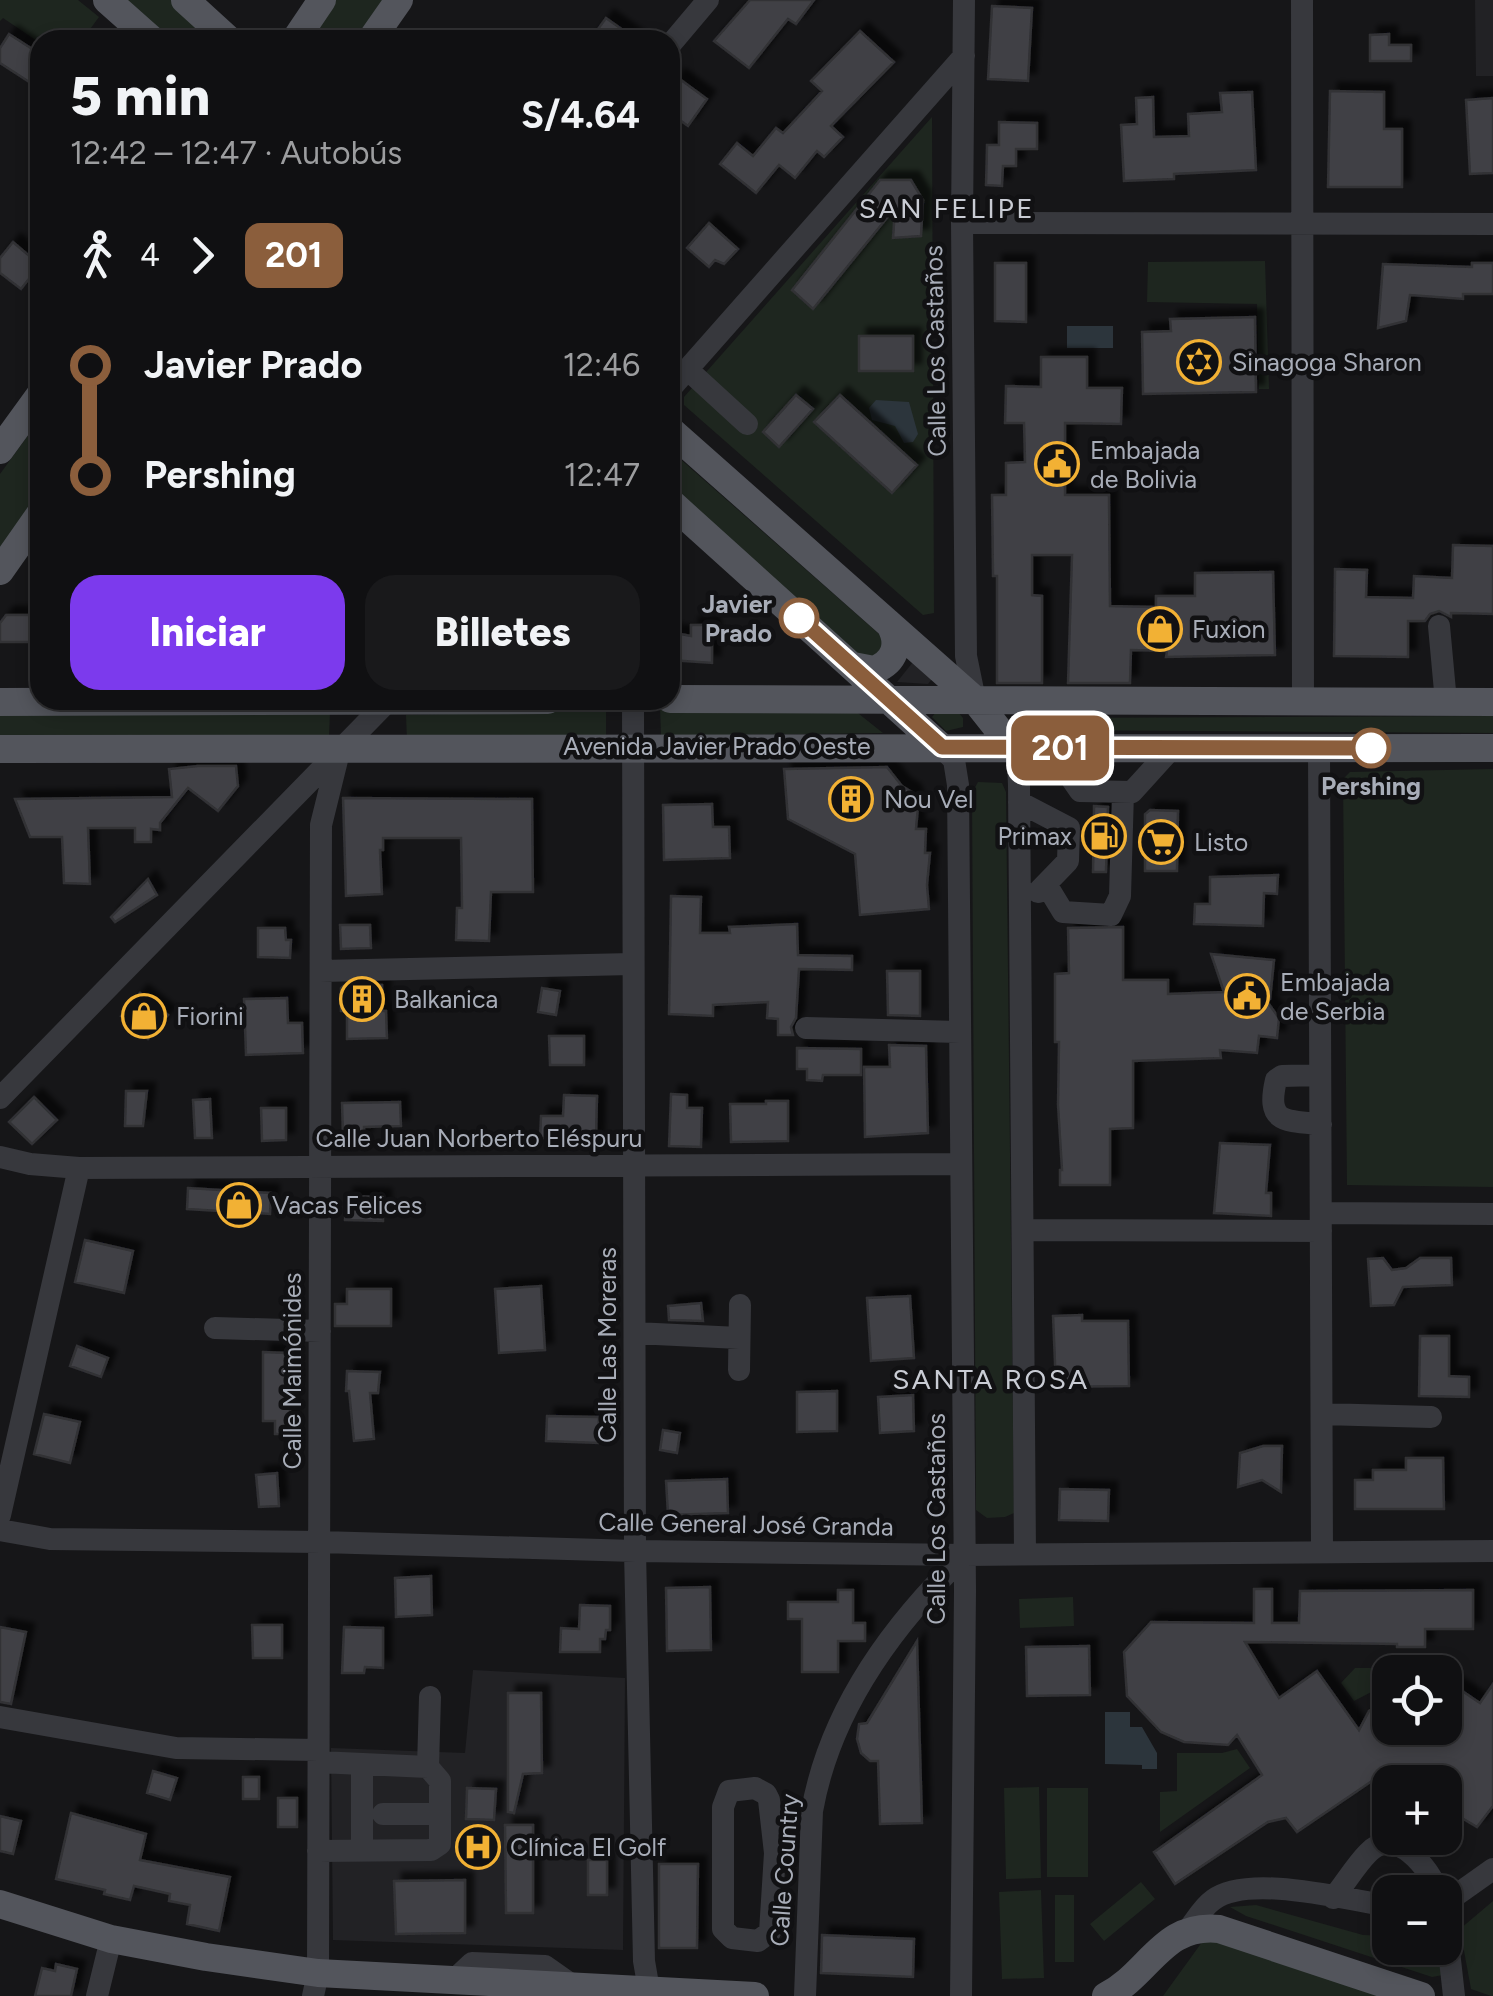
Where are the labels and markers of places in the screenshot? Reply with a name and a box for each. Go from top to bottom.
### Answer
synagogue icon: Sinagoga Sharon [1176,339,1222,385]
place label: Sinagoga Sharon [1232,347,1422,377]
place label: Embajada de Bolivia [1090,435,1200,494]
public building icon: Embajada de Bolivia [1034,441,1080,487]
place label: Javier Prado [701,589,773,648]
marker: Javier Prado [780,599,818,637]
shop icon: Fuxion [1137,606,1183,652]
place label: Fuxion [1192,614,1265,644]
marker: Pershing [1352,729,1390,767]
place label: Pershing [1321,771,1421,801]
building icon: Nou Vel [828,776,874,822]
place label: Nou Vel [884,784,973,814]
fuel station icon: Primax [1081,813,1127,859]
supermarket icon: Listo [1138,819,1184,865]
place label: Primax [997,821,1072,851]
place label: Listo [1194,827,1248,857]
place label: Embajada de Serbia [1280,967,1390,1026]
public building icon: Embajada de Serbia [1224,973,1270,1019]
building icon: Balkanica [339,976,385,1022]
place label: Balkanica [394,984,498,1014]
shop icon: Fiorini [121,993,167,1039]
place label: Fiorini [176,1001,244,1031]
shop icon: Vacas Felices [216,1182,262,1228]
place label: Vacas Felices [272,1190,422,1220]
hospital icon: Clínica El Golf [455,1824,501,1870]
place label: Clínica El Golf [510,1832,667,1862]

